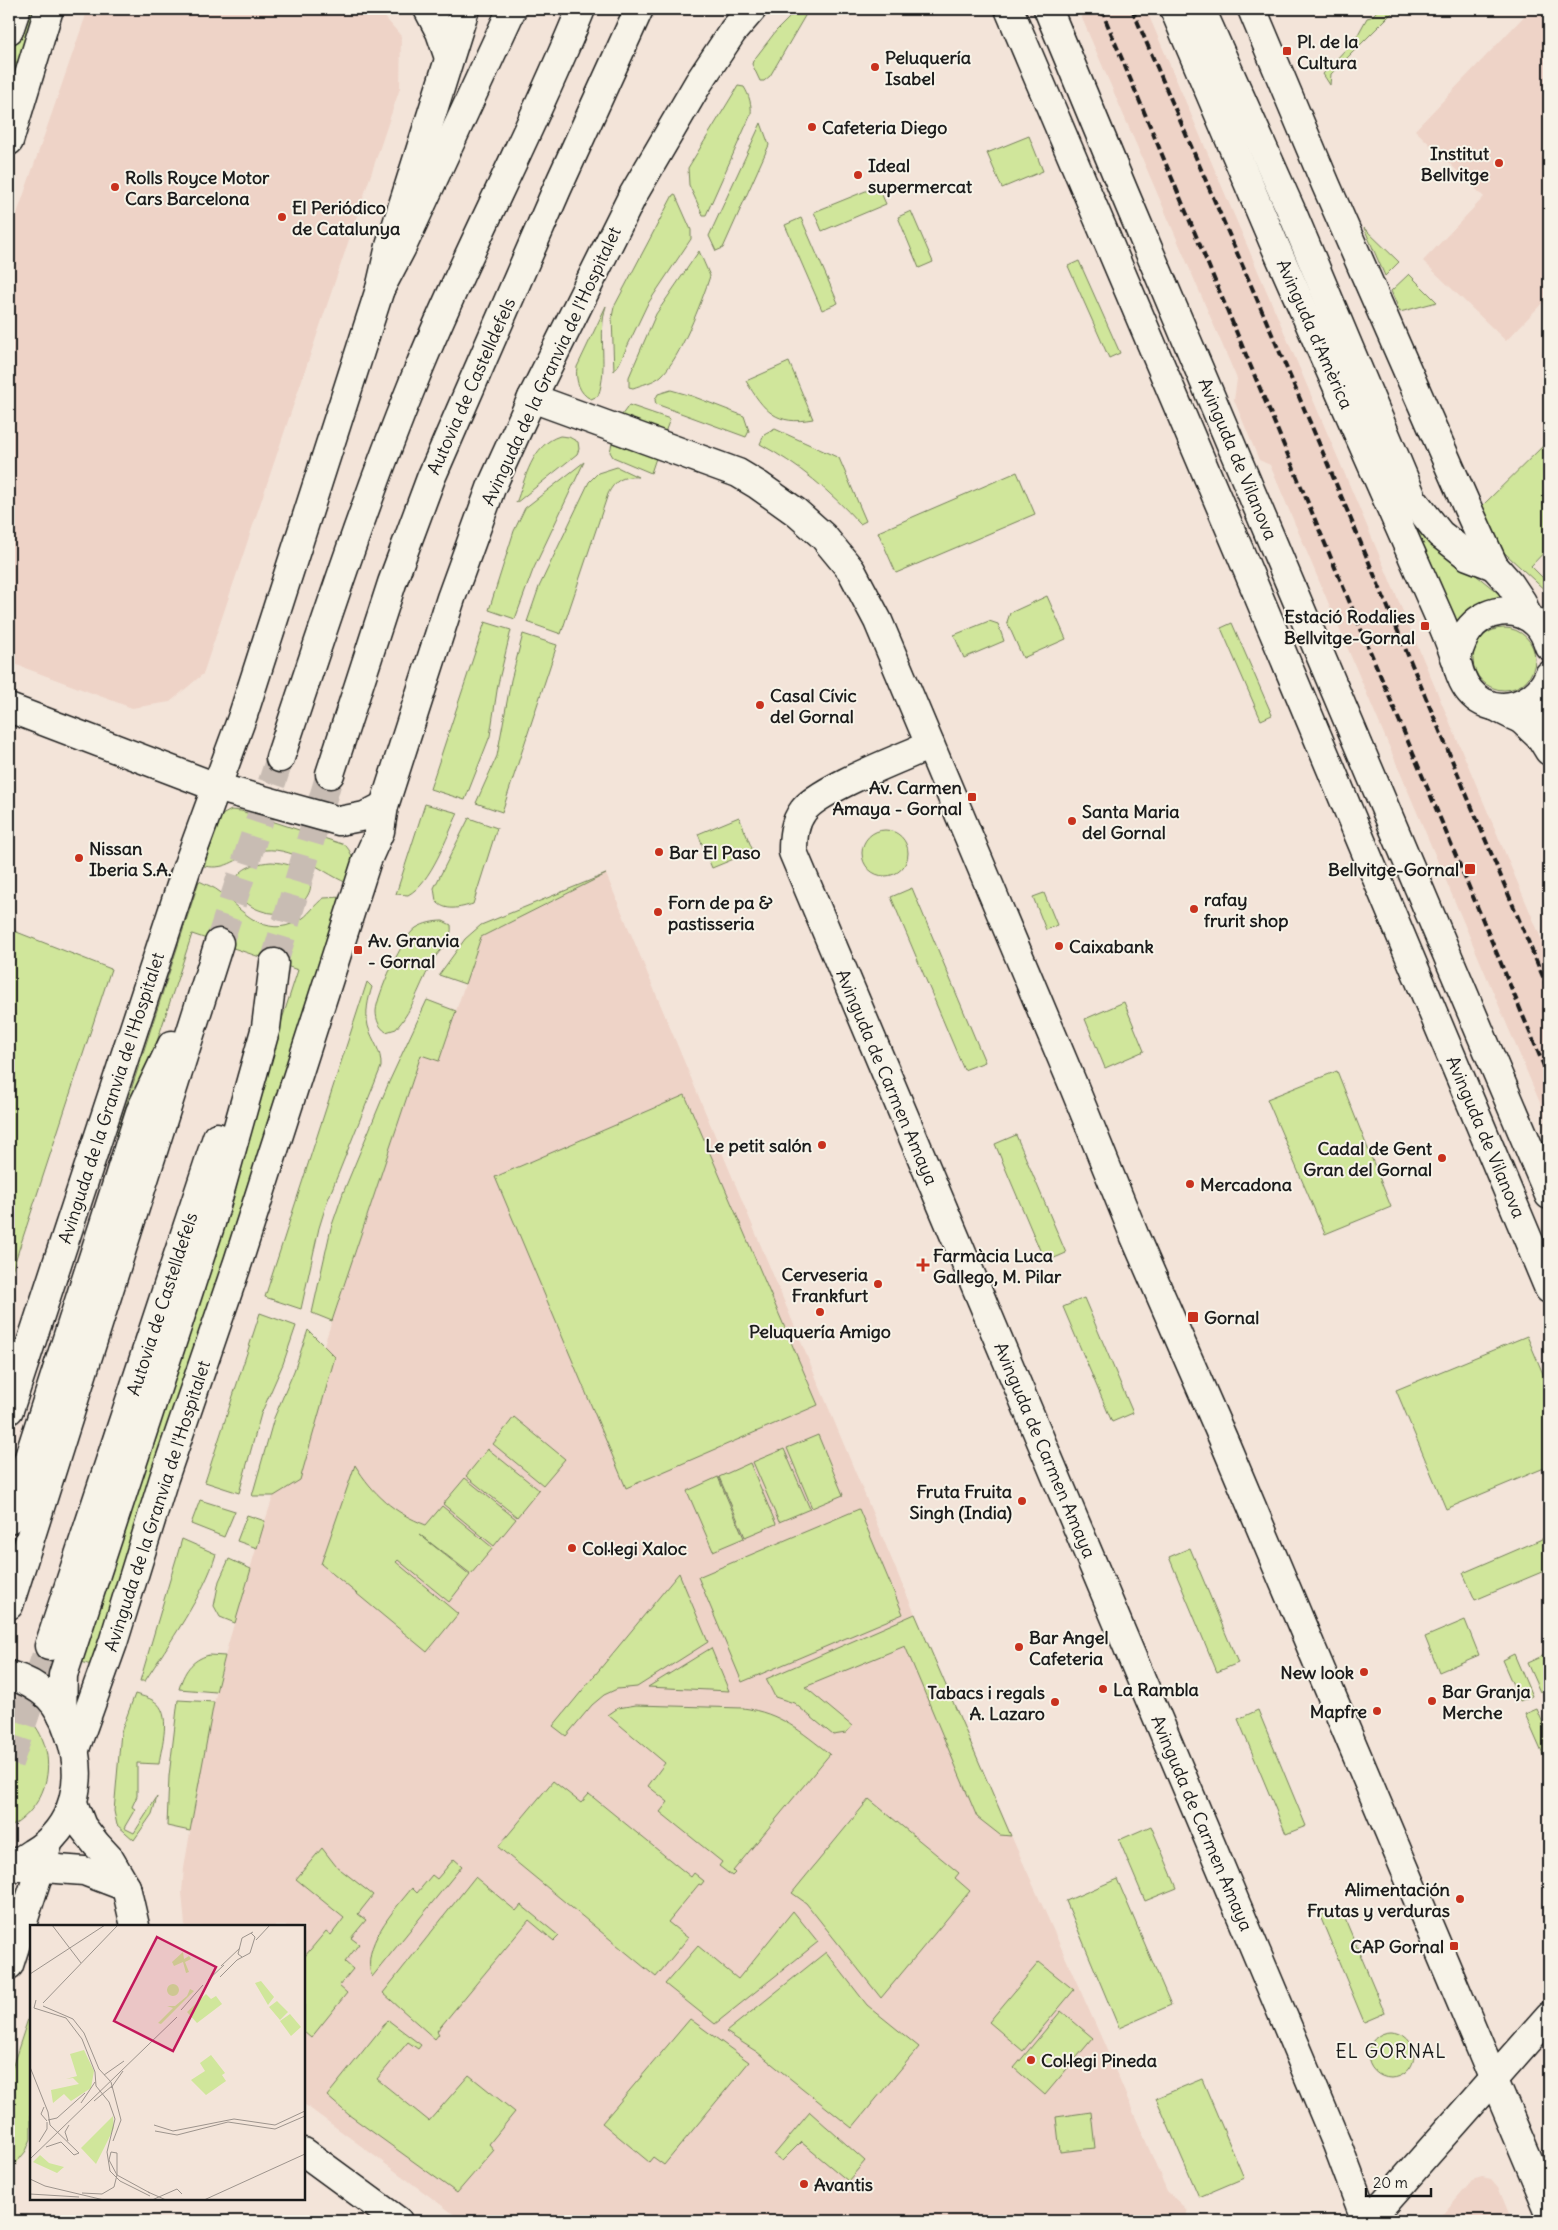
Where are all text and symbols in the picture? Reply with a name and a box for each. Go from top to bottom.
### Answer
place label: Pl. de la Cultura [1297,30,1359,74]
marker: Pl. de la Cultura [1281,45,1293,57]
place label: Peluquería Isabel [885,46,971,90]
marker: Peluquería Isabel [869,61,881,73]
place label: Cafeteria Diego [822,116,947,139]
marker: Cafeteria Diego [806,121,818,133]
place label: Institut Bellvitge [1421,142,1490,186]
place label: Ideal supermercat [868,154,973,198]
marker: Institut Bellvitge [1493,157,1505,169]
place label: Rolls Royce Motor Cars Barcelona [125,166,270,210]
marker: Ideal supermercat [852,169,864,181]
marker: Rolls Royce Motor Cars Barcelona [109,181,121,193]
place label: El Periódico de Catalunya [292,196,400,240]
marker: El Periódico de Catalunya [276,211,288,223]
street label: Avinguda de la Granvia de l'Hospitalet [476,223,626,509]
street label: Avinguda d'Amèrica [1272,256,1358,412]
street label: Autovia de Castelldefels [422,294,520,478]
street label: Avinguda de Vilanova [1193,375,1283,543]
place label: Estació Rodalies Bellvitge-Gornal [1284,605,1415,649]
marker: Estació Rodalies Bellvitge-Gornal [1419,620,1431,632]
place label: Casal Cívic del Gornal [770,684,857,728]
marker: Casal Cívic del Gornal [754,699,766,711]
place label: Av. Carmen Amaya - Gornal [833,776,963,820]
marker: Av. Carmen Amaya - Gornal [966,791,978,803]
place label: Santa Maria del Gornal [1082,800,1180,844]
marker: Santa Maria del Gornal [1066,815,1078,827]
place label: Nissan Iberia S.A. [89,837,172,881]
place label: Bar El Paso [669,841,761,864]
marker: Bar El Paso [653,846,665,858]
marker: Nissan Iberia S.A. [73,852,85,864]
place label: Bellvitge-Gornal [1328,858,1459,881]
marker: Bellvitge-Gornal [1463,862,1477,876]
place label: rafay frurit shop [1204,888,1288,932]
place label: Forn de pa & pastisseria [668,891,773,935]
marker: rafay frurit shop [1188,903,1200,915]
marker: Forn de pa & pastisseria [652,906,664,918]
place label: Av. Granvia - Gornal [368,929,460,973]
place label: Caixabank [1069,935,1154,958]
marker: Caixabank [1053,940,1065,952]
marker: Av. Granvia - Gornal [352,944,364,956]
street label: Avinguda de la Granvia de l'Hospitalet [53,949,169,1247]
street label: Avinguda de Carmen Amaya [831,966,943,1188]
street label: Avinguda de Vilanova [1441,1053,1531,1221]
place label: Le petit salón [705,1134,813,1157]
place label: Cadal de Gent Gran del Gornal [1303,1137,1433,1181]
marker: Le petit salón [816,1139,828,1151]
marker: Cadal de Gent Gran del Gornal [1436,1152,1448,1164]
place label: Mercadona [1200,1173,1292,1196]
marker: Mercadona [1184,1178,1196,1190]
street label: Autovia de Castelldefels [121,1209,203,1399]
place label: Farmàcia Luca Gallego, M. Pilar [933,1244,1062,1288]
marker: Farmàcia Luca Gallego, M. Pilar [917,1259,929,1271]
place label: Cerveseria Frankfurt [782,1263,869,1307]
marker: Cerveseria Frankfurt [872,1278,884,1290]
marker: Peluquería Amigo [814,1306,826,1318]
place label: Gornal [1204,1306,1259,1329]
marker: Gornal [1186,1310,1200,1324]
place label: Peluquería Amigo [749,1320,891,1343]
street label: Avinguda de Carmen Amaya [989,1339,1101,1561]
street label: Avinguda de la Granvia de l'Hospitalet [99,1357,215,1655]
place label: Fruta Fruita Singh (India) [909,1480,1012,1524]
marker: Fruta Fruita Singh (India) [1016,1495,1028,1507]
place label: Col·legi Xaloc [582,1537,687,1560]
marker: Col·legi Xaloc [566,1542,578,1554]
place label: Bar Angel Cafeteria [1029,1626,1108,1670]
marker: Bar Angel Cafeteria [1013,1641,1025,1653]
place label: New look [1280,1661,1354,1684]
marker: New look [1358,1666,1370,1678]
place label: La Rambla [1113,1678,1199,1701]
place label: Bar Granja Merche [1442,1680,1531,1724]
place label: Tabacs i regals A. Lazaro [927,1681,1045,1725]
marker: La Rambla [1097,1683,1109,1695]
marker: Bar Granja Merche [1426,1695,1438,1707]
marker: Tabacs i regals A. Lazaro [1049,1696,1061,1708]
place label: Mapfre [1310,1700,1367,1723]
marker: Mapfre [1371,1705,1383,1717]
street label: Avinguda de Carmen Amaya [1146,1712,1258,1934]
place label: Alimentación Frutas y verduras [1307,1878,1451,1922]
marker: Alimentación Frutas y verduras [1454,1893,1466,1905]
inset map [30,1925,305,2200]
place label: CAP Gornal [1350,1935,1444,1958]
marker: CAP Gornal [1448,1940,1460,1952]
district label: EL GORNAL [1335,2039,1447,2063]
place label: Col·legi Pineda [1041,2049,1157,2072]
marker: Col·legi Pineda [1025,2054,1037,2066]
scale bar [1366,2165,1430,2197]
place label: Avantis [814,2173,873,2196]
text: 20 m [1373,2173,1408,2192]
marker: Avantis [798,2178,810,2190]

